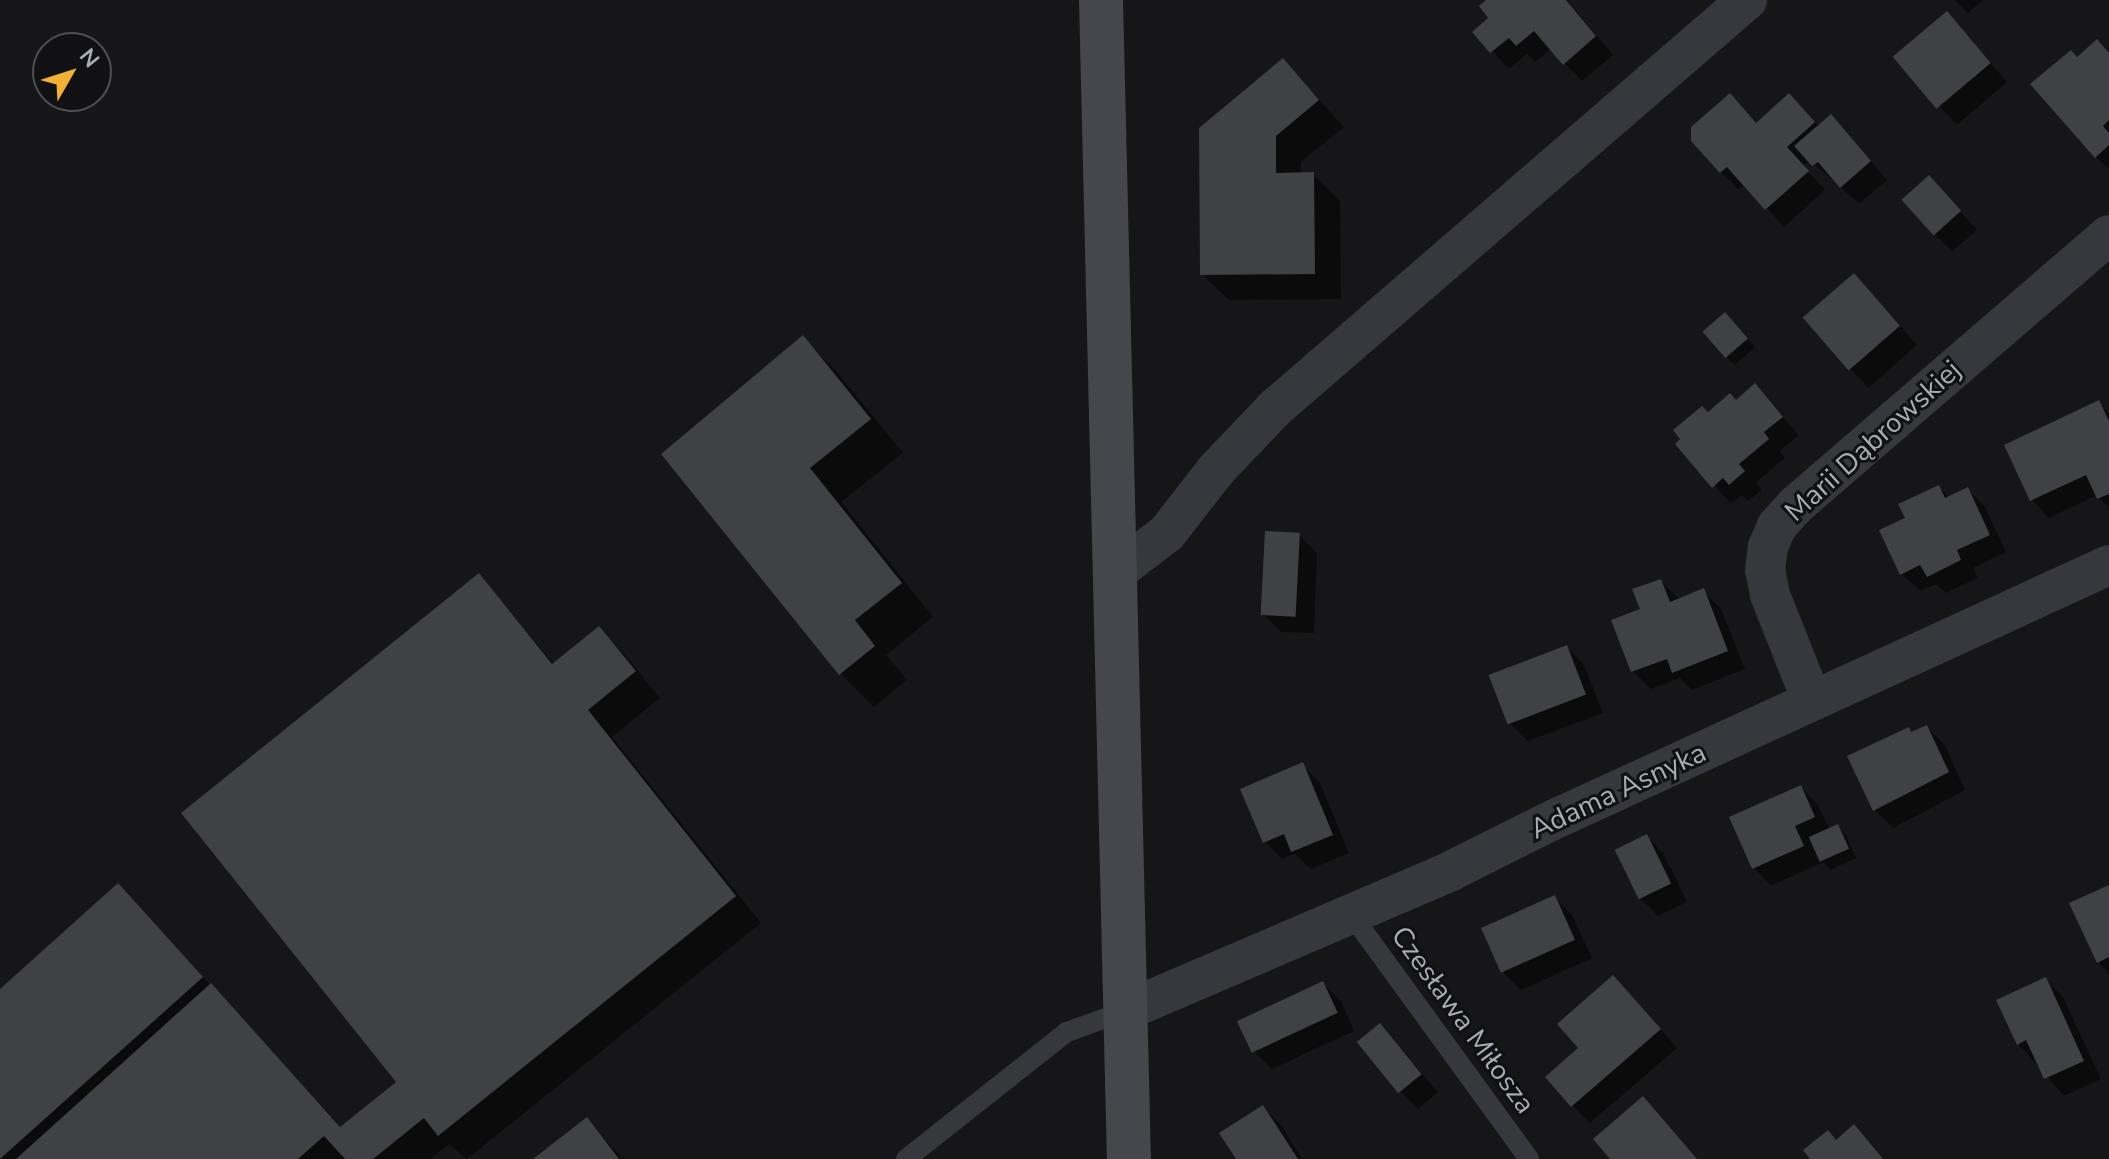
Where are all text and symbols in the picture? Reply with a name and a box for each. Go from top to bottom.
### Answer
north arrow [32,32,112,112]
text: N [72,42,106,74]
street label: Marii Dąbrowskiej [1778,353,1968,529]
street label: Adama Asnyka [1525,736,1711,846]
street label: Czesława Miłosza [1384,920,1542,1120]

